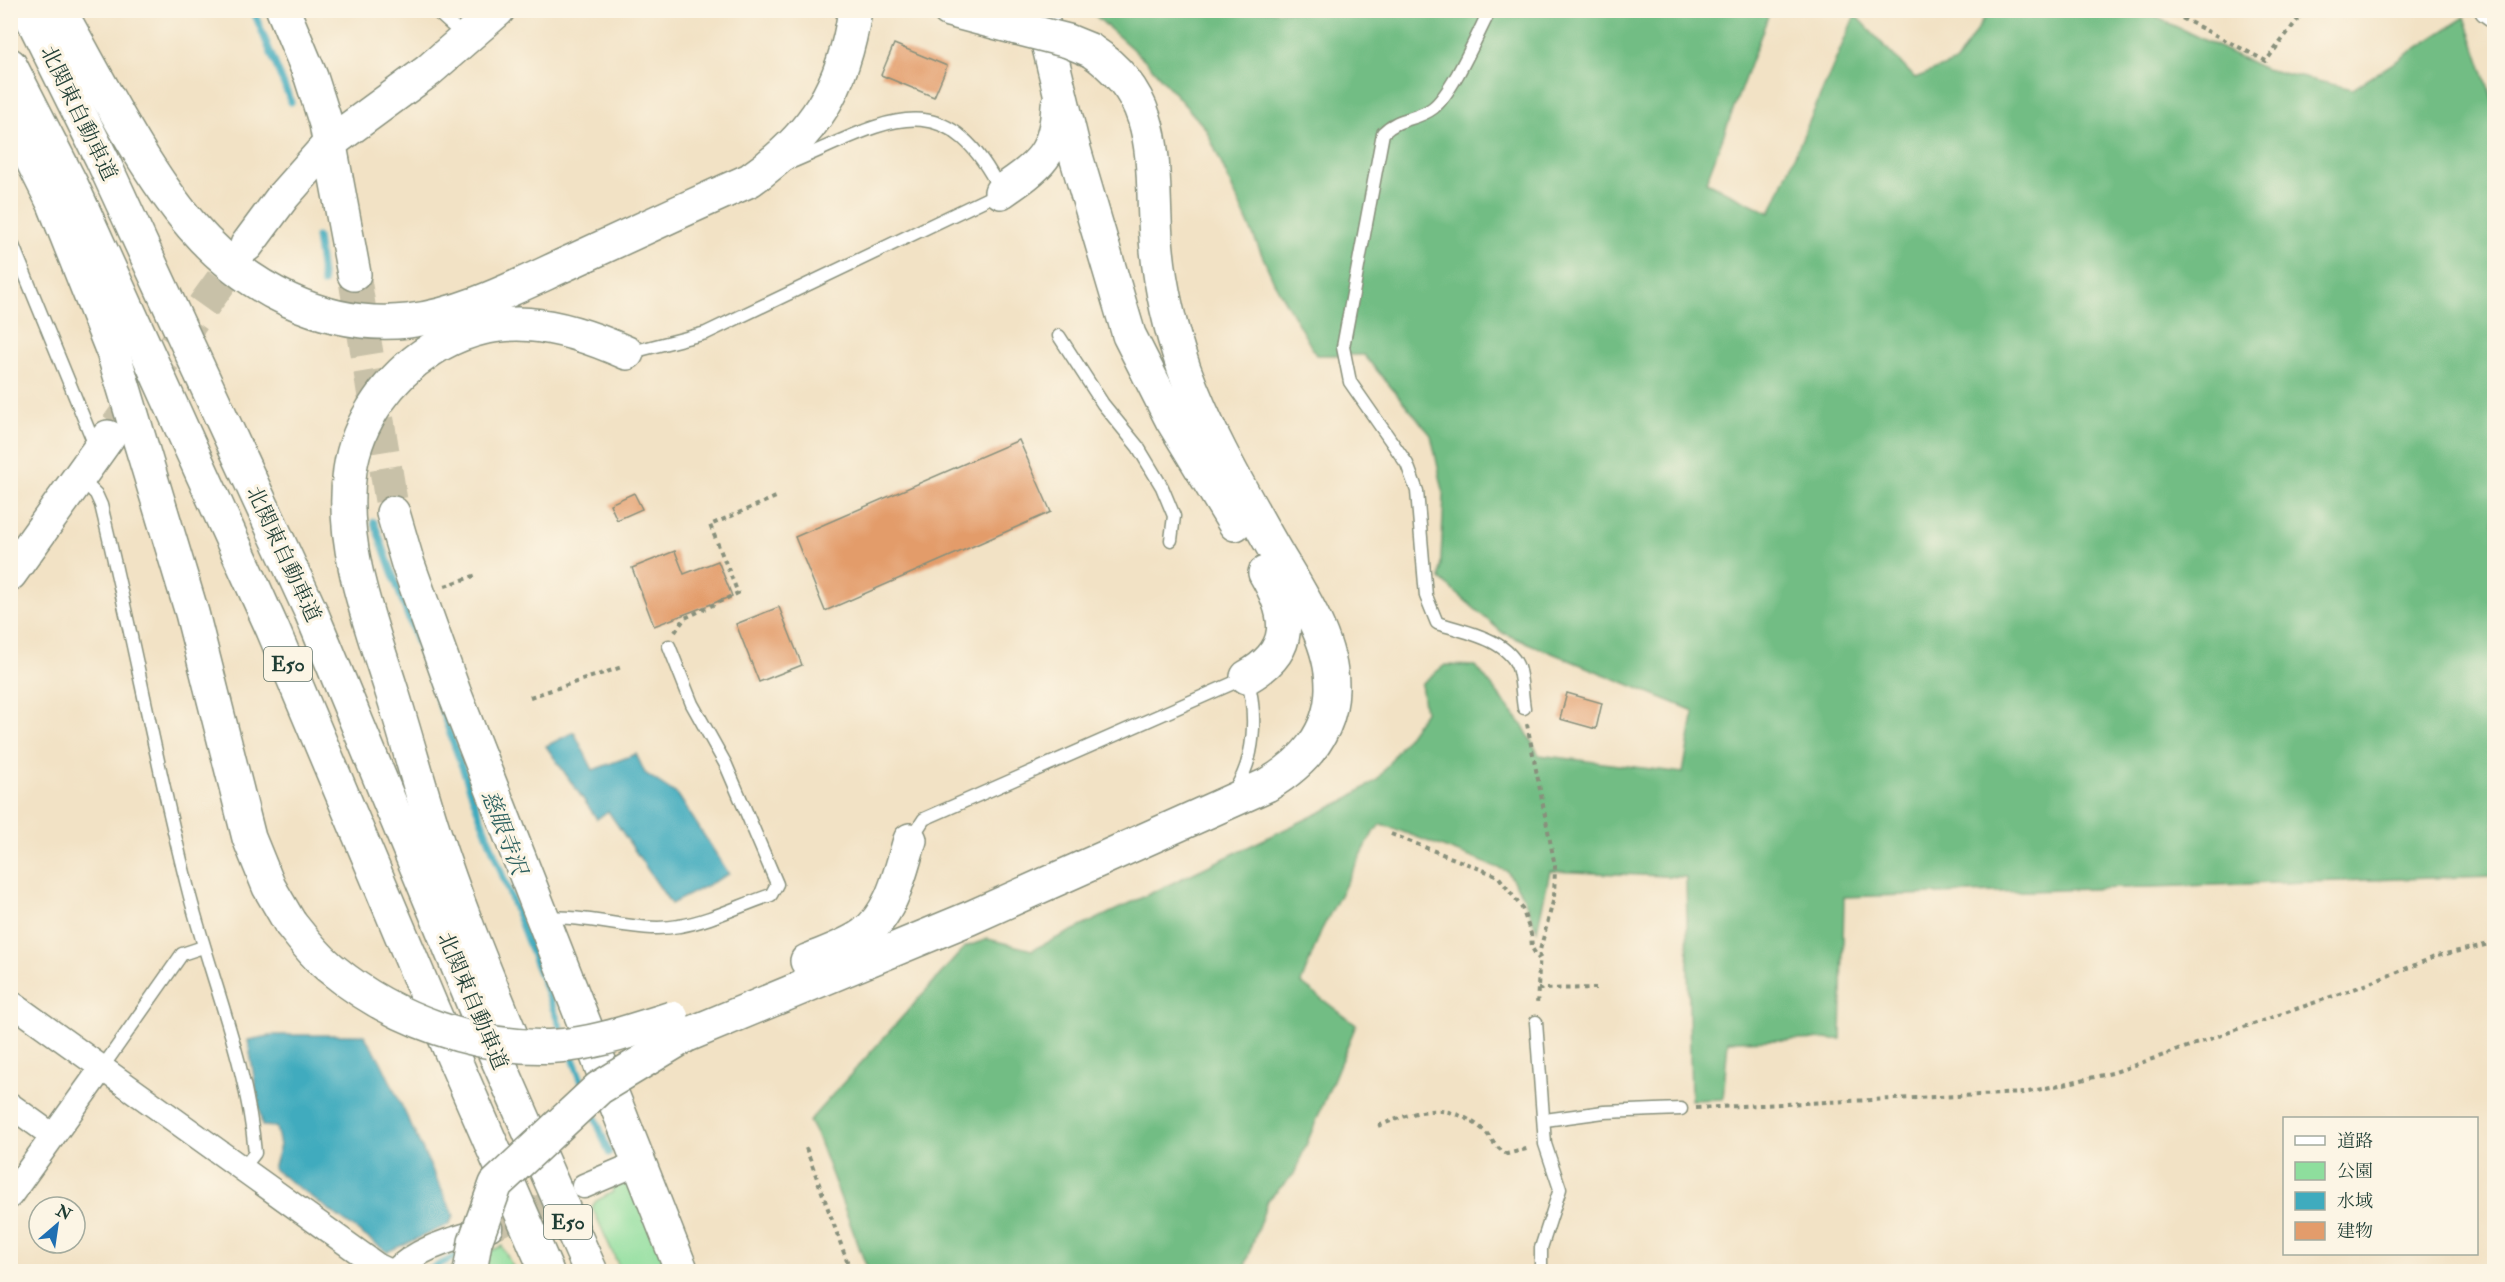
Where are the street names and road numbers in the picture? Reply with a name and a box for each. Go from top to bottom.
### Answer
street label: 北関東自動車道 [34,41,123,185]
street label: 北関東自動車道 [240,482,327,627]
road number: E50 [264,647,312,681]
street label: 北関東自動車道 [431,928,514,1074]
road number: E50 [544,1205,592,1239]

